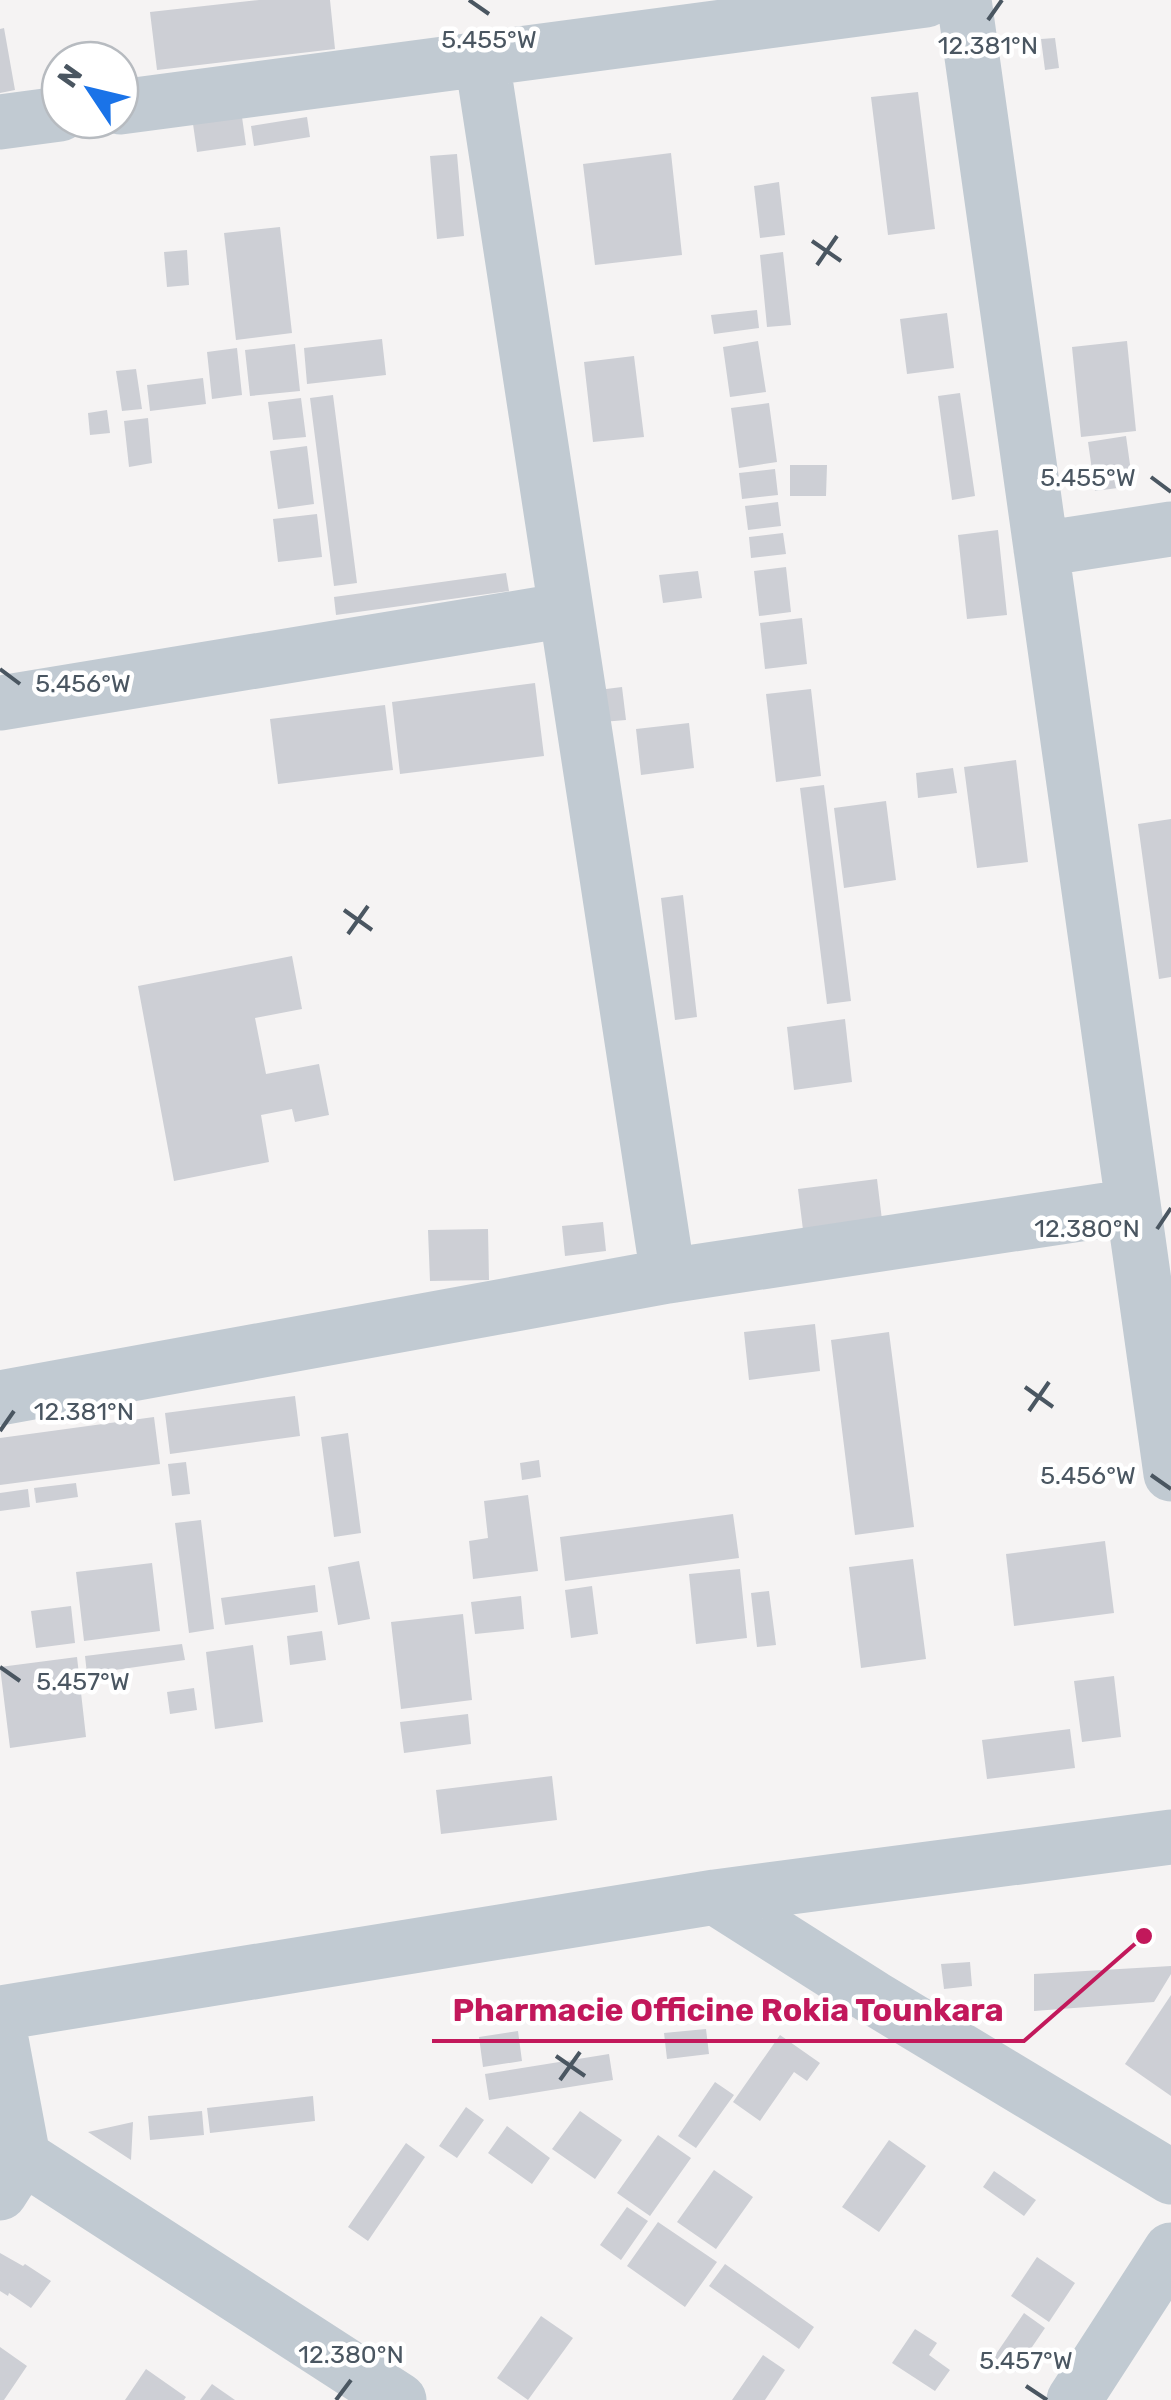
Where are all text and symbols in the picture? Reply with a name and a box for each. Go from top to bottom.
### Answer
text: 5.455°W [441,25,537,54]
text: 12.381°N [938,31,1038,60]
north arrow [40,40,140,140]
text: N [51,58,89,94]
text: 5.455°W [1040,463,1136,492]
text: 5.456°W [35,669,131,698]
text: 12.380°N [1034,1214,1140,1243]
text: 12.381°N [34,1397,134,1426]
text: 5.456°W [1040,1461,1136,1490]
text: 5.457°W [36,1667,130,1696]
callout: Pharmacie Officine Rokia Tounkara [432,1979,1024,2041]
text: Pharmacie Officine Rokia Tounkara [452,1991,1004,2029]
text: 12.380°N [298,2340,404,2369]
text: 5.457°W [979,2346,1073,2375]

